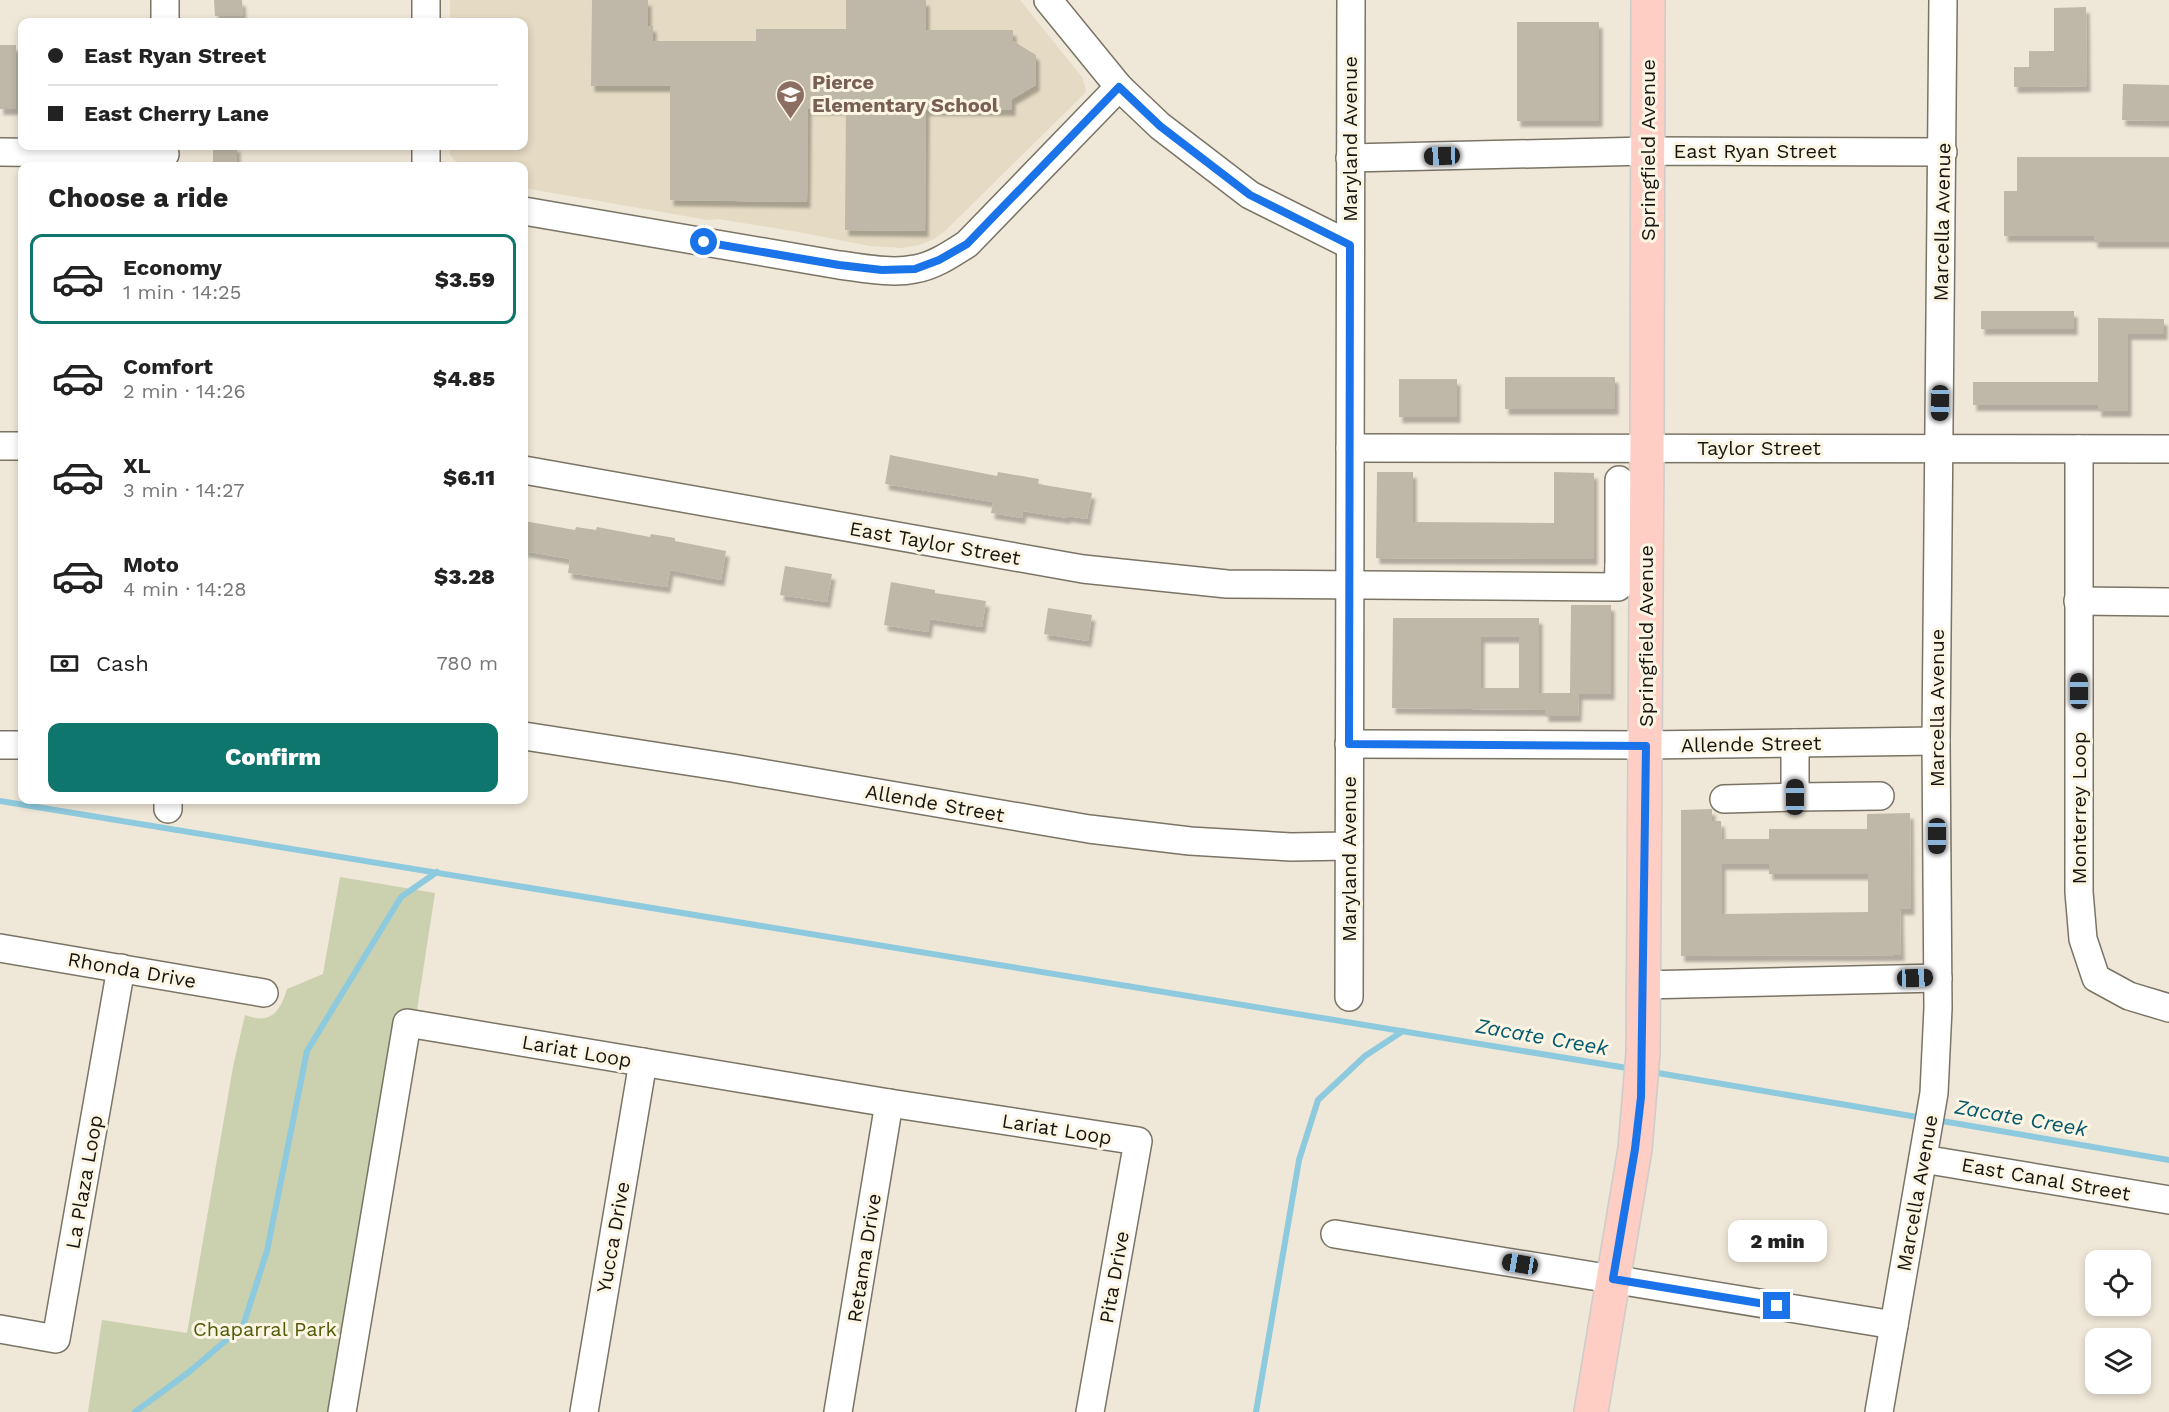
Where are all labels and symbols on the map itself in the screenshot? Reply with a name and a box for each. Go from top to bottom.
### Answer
street label: Maryland Avenue [1338,56,1362,222]
street label: Springfield Avenue [1636,59,1660,241]
place label: Pierce Elementary School [812,70,999,117]
school or university icon: Pierce Elementary School [775,78,807,120]
street label: East Ryan Street [1673,139,1837,163]
street label: Marcella Avenue [1929,142,1955,302]
car [1424,146,1460,166]
route start [690,228,717,255]
car [1931,385,1949,421]
street label: Taylor Street [1697,436,1822,460]
street label: East Taylor Street [848,516,1023,570]
street label: Springfield Avenue [1634,545,1658,727]
street label: Marcella Avenue [1925,629,1949,787]
car [2070,673,2088,709]
street label: Allende Street [1681,731,1822,757]
street label: Monterrey Loop [2067,732,2091,884]
street label: Maryland Avenue [1337,776,1361,942]
street label: Allende Street [864,779,1007,827]
car [1786,779,1804,815]
car [1928,818,1946,854]
street label: Rhonda Drive [66,947,198,993]
car [1897,968,1933,988]
water label: Zacate Creek [1473,1012,1611,1061]
street label: Lariat Loop [520,1030,634,1072]
water label: Zacate Creek [1952,1093,2090,1142]
street label: Lariat Loop [1000,1108,1114,1150]
street label: La Plaza Loop [60,1113,108,1251]
street label: Marcella Avenue [1891,1113,1943,1273]
street label: East Canal Street [1960,1152,2133,1206]
street label: Yucca Drive [591,1179,635,1295]
street label: Retama Drive [842,1192,886,1324]
callout: 2 min [1728,1219,1826,1261]
street label: Pita Drive [1094,1229,1134,1325]
car [1501,1252,1539,1276]
route end [1763,1292,1790,1319]
park label: Chaparral Park [193,1317,337,1341]

